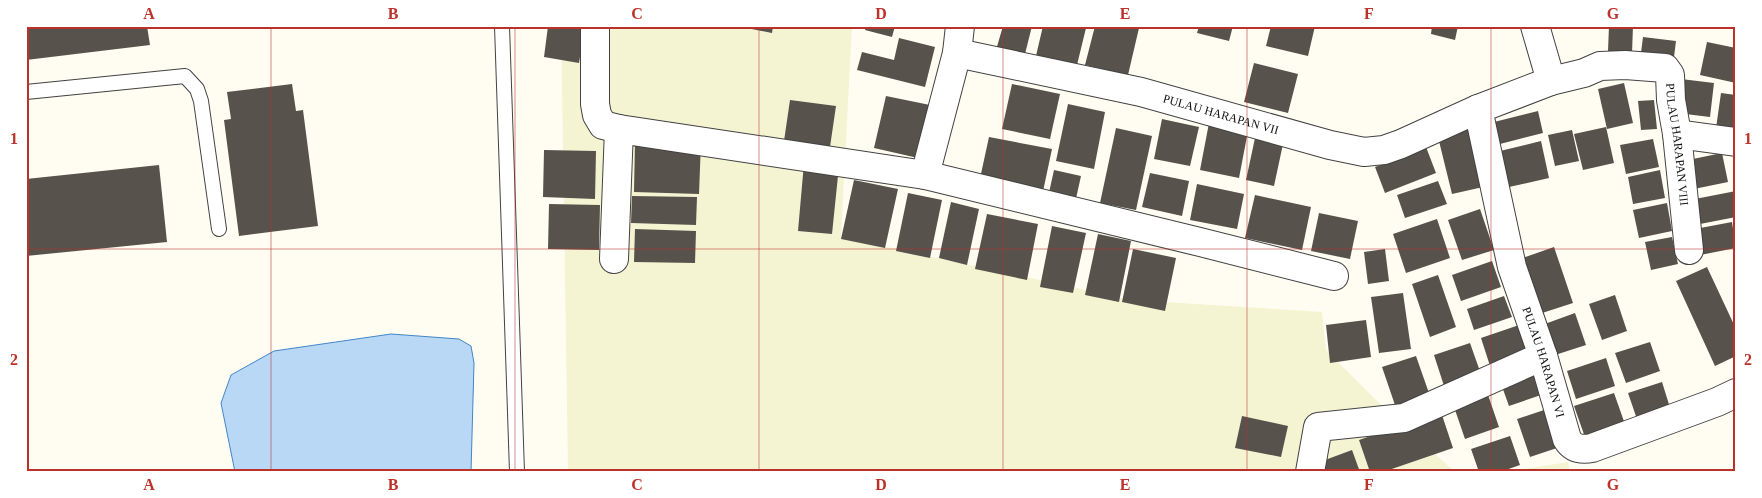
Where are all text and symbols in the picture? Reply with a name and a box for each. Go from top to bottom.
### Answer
text: A [143,5,155,22]
text: B [388,5,399,22]
text: C [631,5,643,22]
text: D [875,5,887,22]
text: E [1120,5,1130,22]
text: F [1364,5,1374,22]
text: G [1607,5,1620,22]
street label: PULAU HARAPAN VIII [1663,83,1691,206]
street label: PULAU HARAPAN VII [1161,92,1280,137]
text: 1 [10,130,18,147]
text: 1 [1744,130,1752,147]
street label: PULAU HARAPAN VI [1519,305,1567,419]
text: 2 [10,351,18,368]
text: 2 [1744,351,1752,368]
text: A [143,476,155,493]
text: B [388,476,399,493]
text: C [631,476,643,493]
text: D [875,476,887,493]
text: E [1120,476,1130,493]
text: F [1364,476,1374,493]
text: G [1607,476,1620,493]

